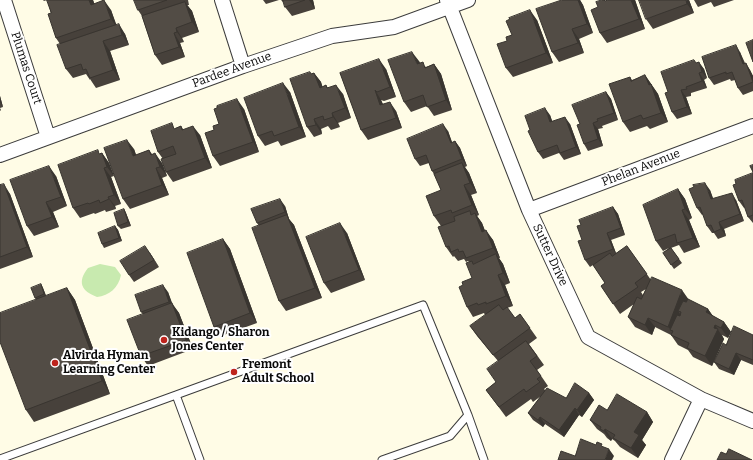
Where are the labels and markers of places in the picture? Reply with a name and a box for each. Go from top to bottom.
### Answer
place label: Kidango / Sharon Jones Center [172,326,270,354]
marker: Kidango / Sharon Jones Center [159,335,169,345]
place label: Alvirda Hyman Learning Center [63,349,155,377]
marker: Alvirda Hyman Learning Center [50,358,60,368]
place label: Fremont Adult School [242,358,314,386]
marker: Fremont Adult School [229,367,239,377]

